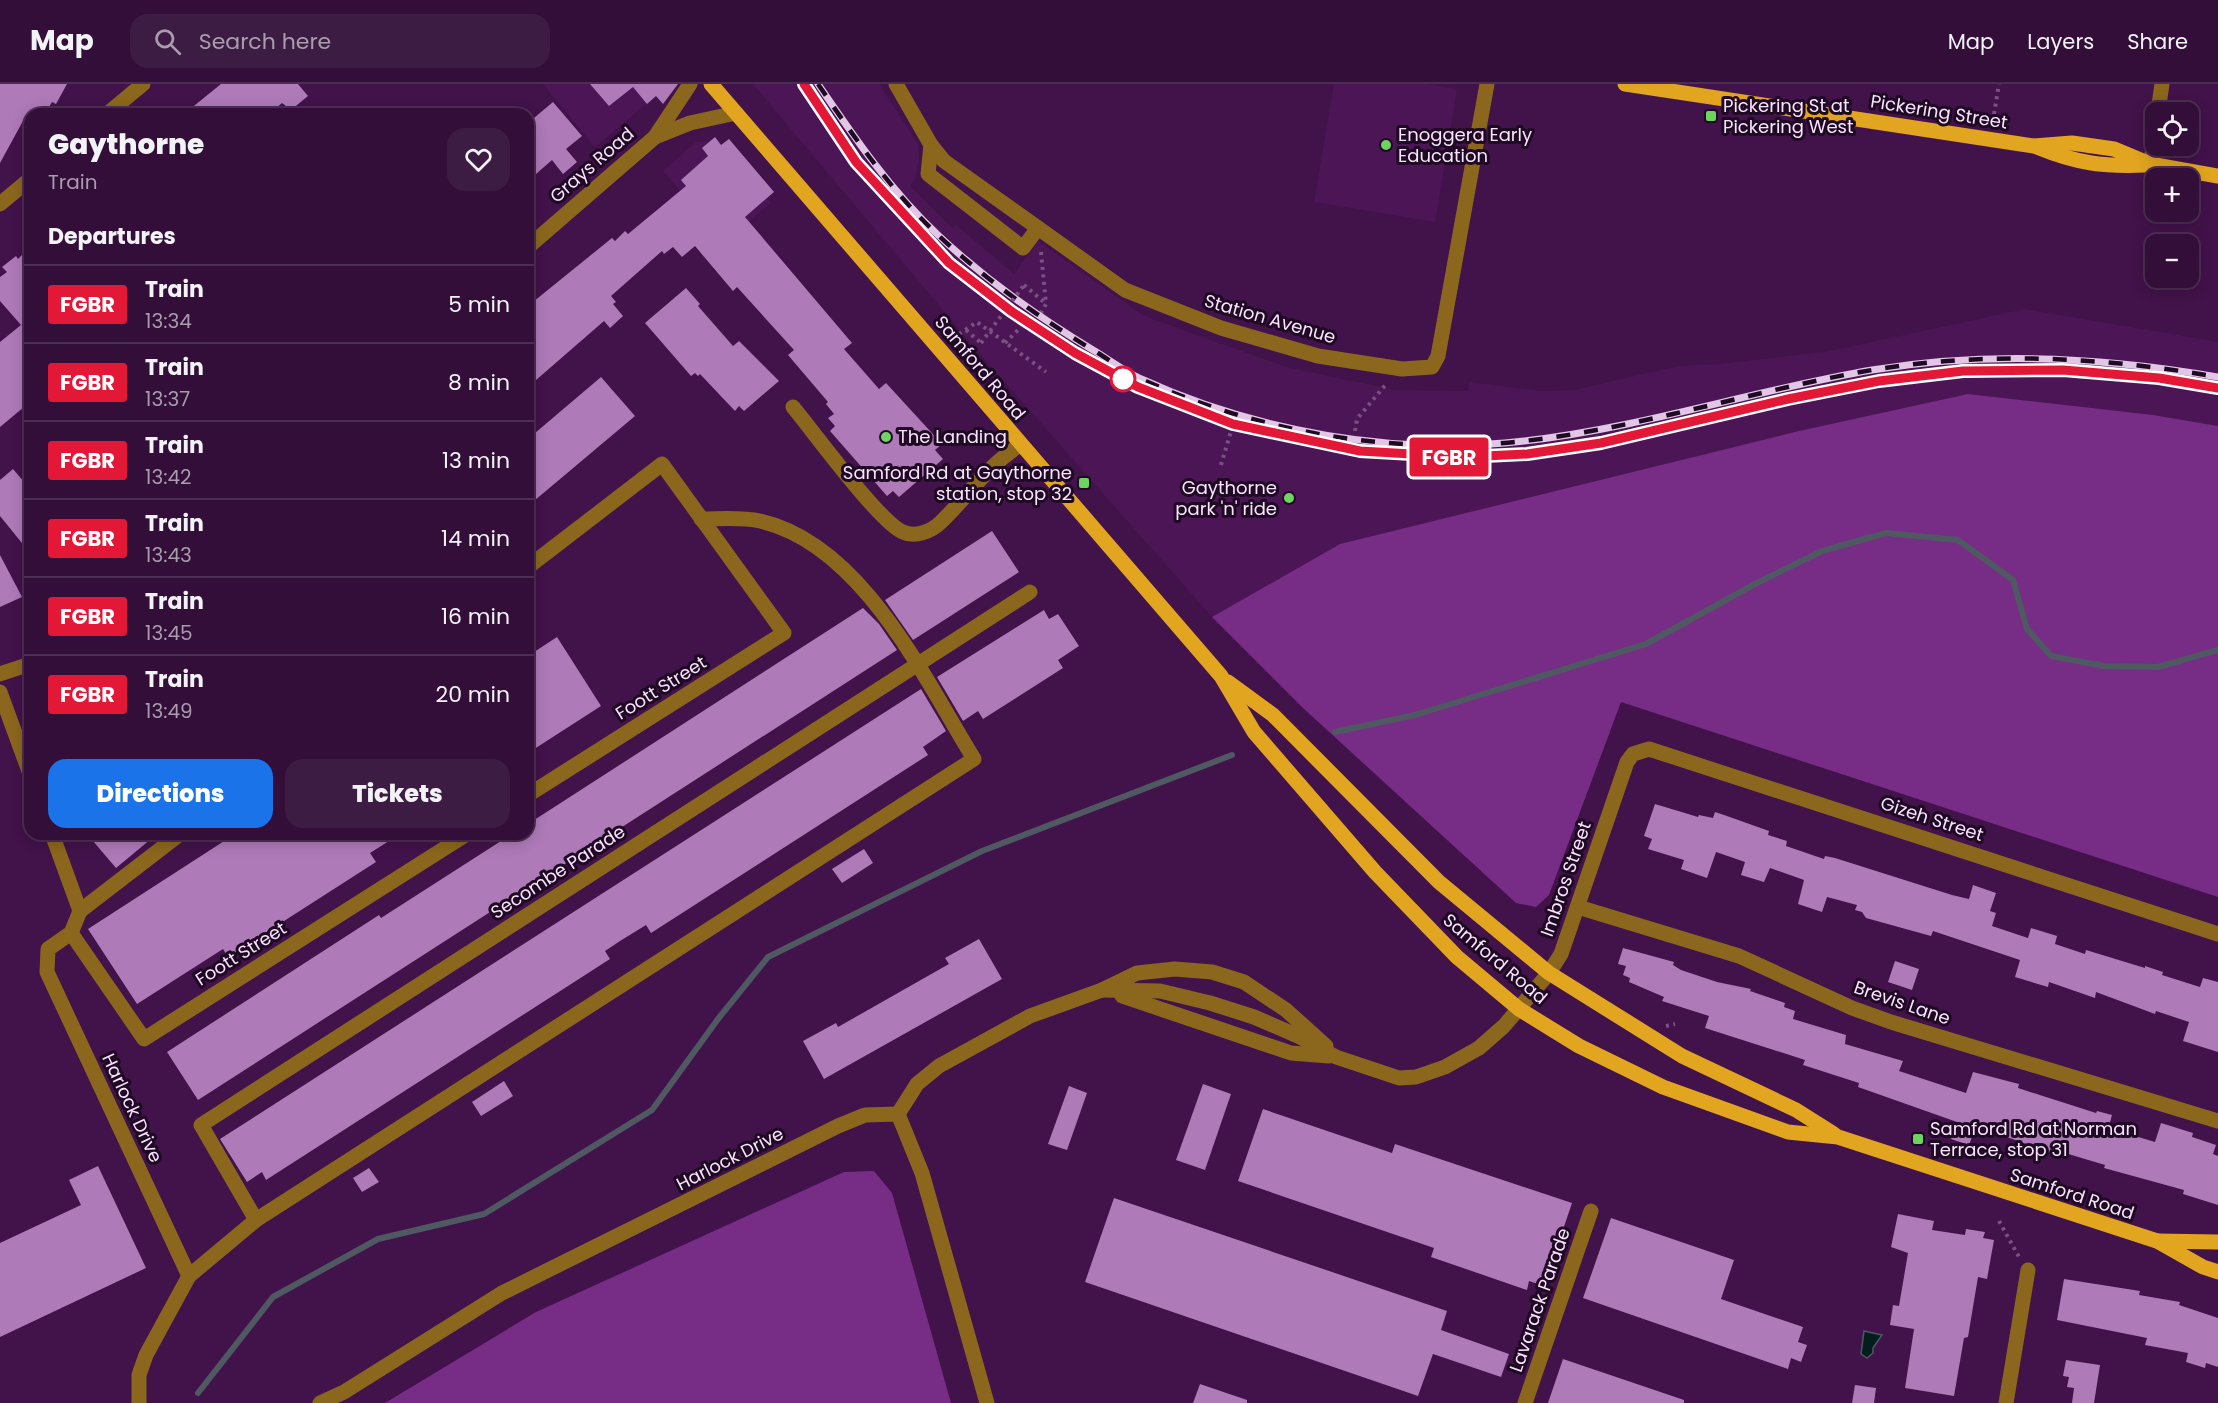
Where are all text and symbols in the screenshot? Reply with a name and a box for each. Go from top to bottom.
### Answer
search box [130,14,550,68]
text: Map [30,21,94,60]
icon: search [151,25,184,58]
text: Search here [199,26,331,57]
text: Map [1948,27,1994,56]
text: Layers [2027,27,2094,56]
text: Share [2127,27,2188,56]
street label: Pickering Street [1869,88,2009,135]
place label: Pickering St at Pickering West [1723,93,1854,139]
map controls [2145,102,2199,288]
button: locate [2145,102,2199,156]
marker: Pickering St at Pickering West [1704,109,1718,123]
street label: Grays Road [544,121,639,208]
place label: Enoggera Early Education [1398,122,1532,168]
text: Gaythorne [48,125,204,164]
button: heart [447,128,510,191]
marker: Enoggera Early Education [1379,138,1393,152]
text: Train [48,168,98,196]
button: + [2145,168,2199,222]
text: Departures [48,221,176,252]
button: − [2145,234,2199,288]
text: Train [145,274,204,305]
street label: Station Avenue [1201,288,1339,349]
text: 5 min [448,289,510,320]
text: FGBR [60,290,115,319]
text: 13:34 [145,307,192,335]
street label: Samford Road [929,310,1031,425]
text: Train [145,352,204,383]
unlabelled marker [1110,366,1136,392]
text: 8 min [448,367,510,398]
text: FGBR [60,368,115,397]
text: 13:37 [145,385,190,413]
place label: The Landing [898,424,1007,449]
text: Train [145,430,204,461]
marker: The Landing [879,430,893,444]
line badge: FGBR [1407,438,1491,476]
text: FGBR [1421,443,1477,472]
text: 13 min [442,445,510,476]
text: FGBR [60,446,115,475]
place label: Samford Rd at Gaythorne station, stop 32 [843,460,1072,506]
text: 13:42 [145,463,192,491]
place label: Gaythorne park 'n' ride [1175,475,1277,521]
marker: Samford Rd at Gaythorne station, stop 32 [1077,476,1091,490]
marker: Gaythorne park 'n' ride [1282,491,1296,505]
text: Train [145,508,204,539]
text: 14 min [441,523,510,554]
text: FGBR [60,524,115,553]
text: 13:43 [145,541,192,569]
text: Train [145,586,204,617]
text: 16 min [441,601,510,632]
text: FGBR [60,602,115,631]
text: 13:45 [145,619,193,647]
street label: Foott Street [611,650,711,725]
text: Train [145,664,204,695]
text: 20 min [436,679,510,710]
text: FGBR [60,680,115,709]
text: 13:49 [145,697,193,725]
button: Directions [48,759,273,828]
button: Tickets [285,759,510,828]
street label: Gizeh Street [1877,790,1987,847]
street label: Imbros Street [1534,818,1597,940]
street label: Secombe Parade [486,819,630,924]
street label: Samford Road [1438,908,1553,1010]
street label: Foott Street [191,916,291,991]
street label: Brevis Lane [1851,974,1954,1031]
street label: Harlock Drive [96,1049,169,1166]
place label: Samford Rd at Norman Terrace, stop 31 [1930,1116,2137,1162]
street label: Harlock Drive [672,1121,788,1196]
marker: Samford Rd at Norman Terrace, stop 31 [1911,1132,1925,1146]
street label: Samford Road [2007,1162,2137,1225]
street label: Lavarack Parade [1503,1224,1576,1375]

